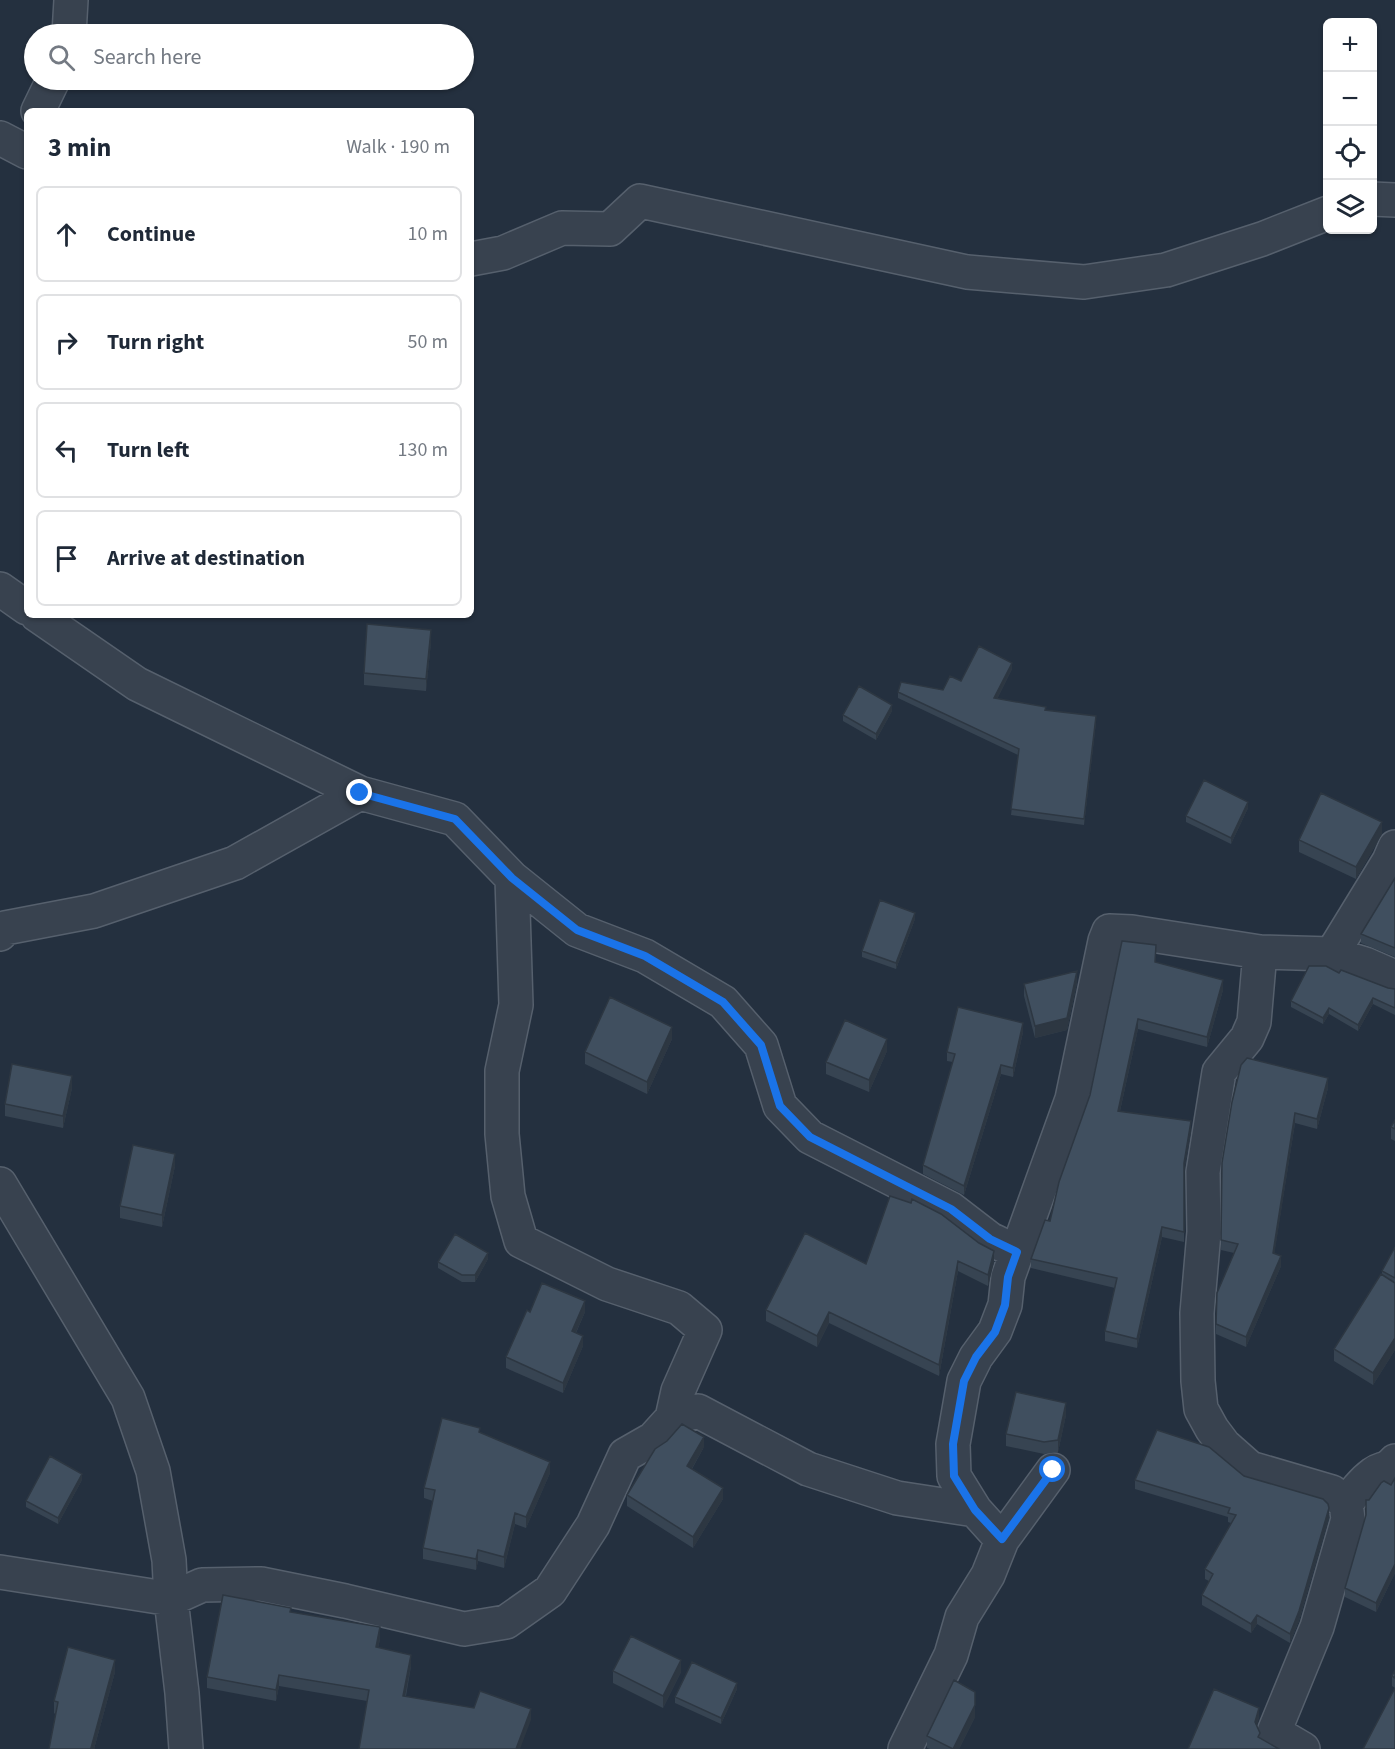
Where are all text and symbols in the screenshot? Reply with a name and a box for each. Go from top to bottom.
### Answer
map controls [1323,18,1377,234]
button: + [1323,18,1377,72]
search box [24,24,474,90]
icon: search [45,41,78,74]
text: Search here [93,41,201,73]
button: − [1323,72,1377,126]
button: locate [1323,126,1377,180]
text: 3 min [48,129,111,166]
text: Walk · 190 m [346,133,450,161]
button: layers [1323,180,1377,234]
icon: ahead [50,218,83,251]
text: Continue [107,218,196,250]
text: 10 m [408,220,448,248]
icon: right [50,326,83,359]
text: Turn right [107,326,204,358]
text: 50 m [408,328,448,356]
icon: left [50,434,83,467]
text: Turn left [107,434,189,466]
text: 130 m [398,436,448,464]
icon: arrive [50,542,83,575]
text: Arrive at destination [107,542,305,574]
route end [346,779,372,805]
route start [1039,1456,1065,1482]

